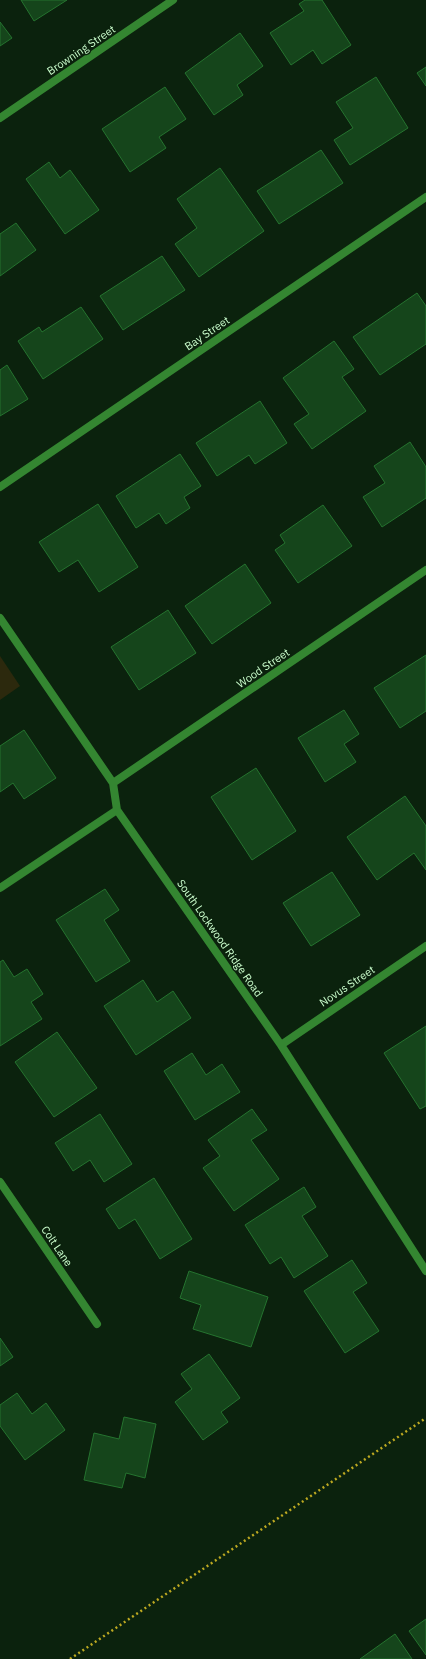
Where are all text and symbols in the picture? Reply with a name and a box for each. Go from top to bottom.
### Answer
street label: Browning Street [44,22,118,78]
street label: Bay Street [182,313,232,353]
street label: Wood Street [234,645,292,691]
street label: South Lockwood Ridge Road [174,877,266,999]
street label: Novus Street [317,962,377,1010]
street label: Colt Lane [38,1223,76,1269]

